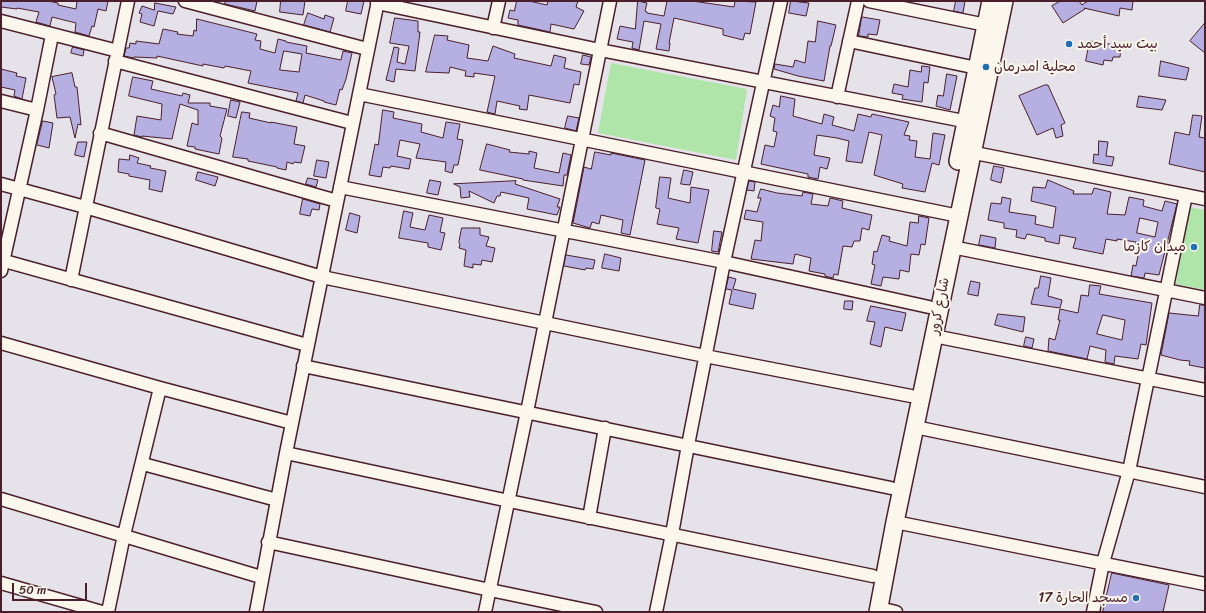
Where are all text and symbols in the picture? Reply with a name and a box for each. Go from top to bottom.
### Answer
place label: بيت سيد أحمد [1077,36,1158,52]
marker: بيت سيد أحمد [1064,39,1074,49]
place label: محلية امدرمان [994,59,1076,75]
marker: محلية امدرمان [981,62,991,72]
place label: ميدان كازما [1123,239,1186,255]
marker: ميدان كازما [1189,242,1199,252]
street label: شارع كرور [926,276,954,336]
scale bar [14,575,89,601]
text: 50 m [19,579,46,601]
place label: مسجد الحارة 17 [1038,590,1128,606]
marker: مسجد الحارة 17 [1131,593,1141,603]

